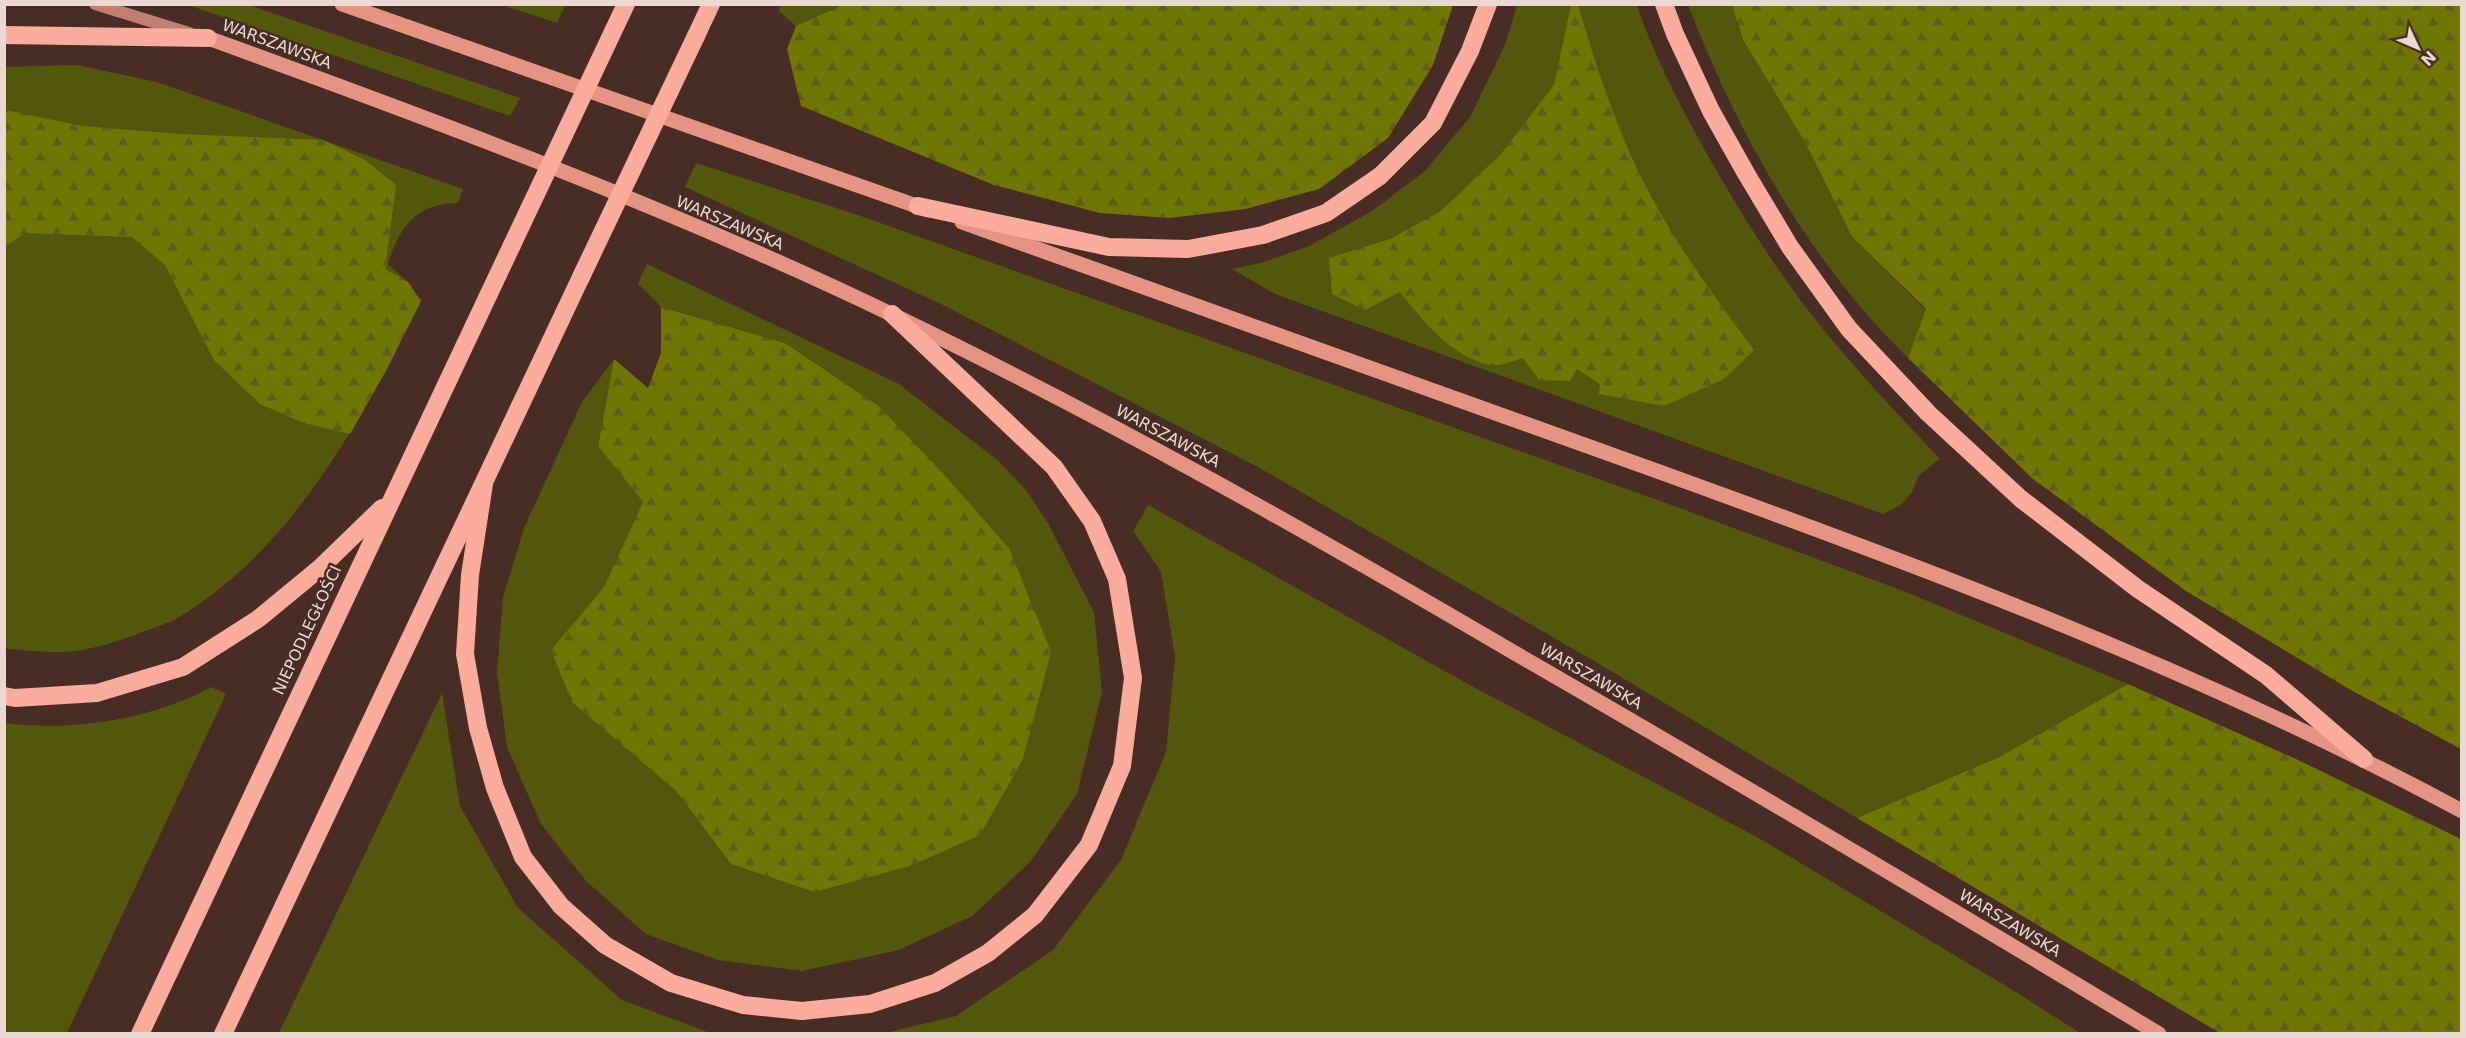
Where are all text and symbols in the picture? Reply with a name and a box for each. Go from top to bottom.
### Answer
street label: WARSZAWSKA [220,15,334,73]
north arrow [2388,18,2448,78]
text: N [2417,47,2440,69]
street label: WARSZAWSKA [673,192,787,254]
street label: WARSZAWSKA [1113,401,1223,471]
street label: NIEPODLEGŁOŚCI [269,562,345,698]
street label: WARSZAWSKA [1536,639,1646,713]
street label: WARSZAWSKA [1956,885,2064,961]

